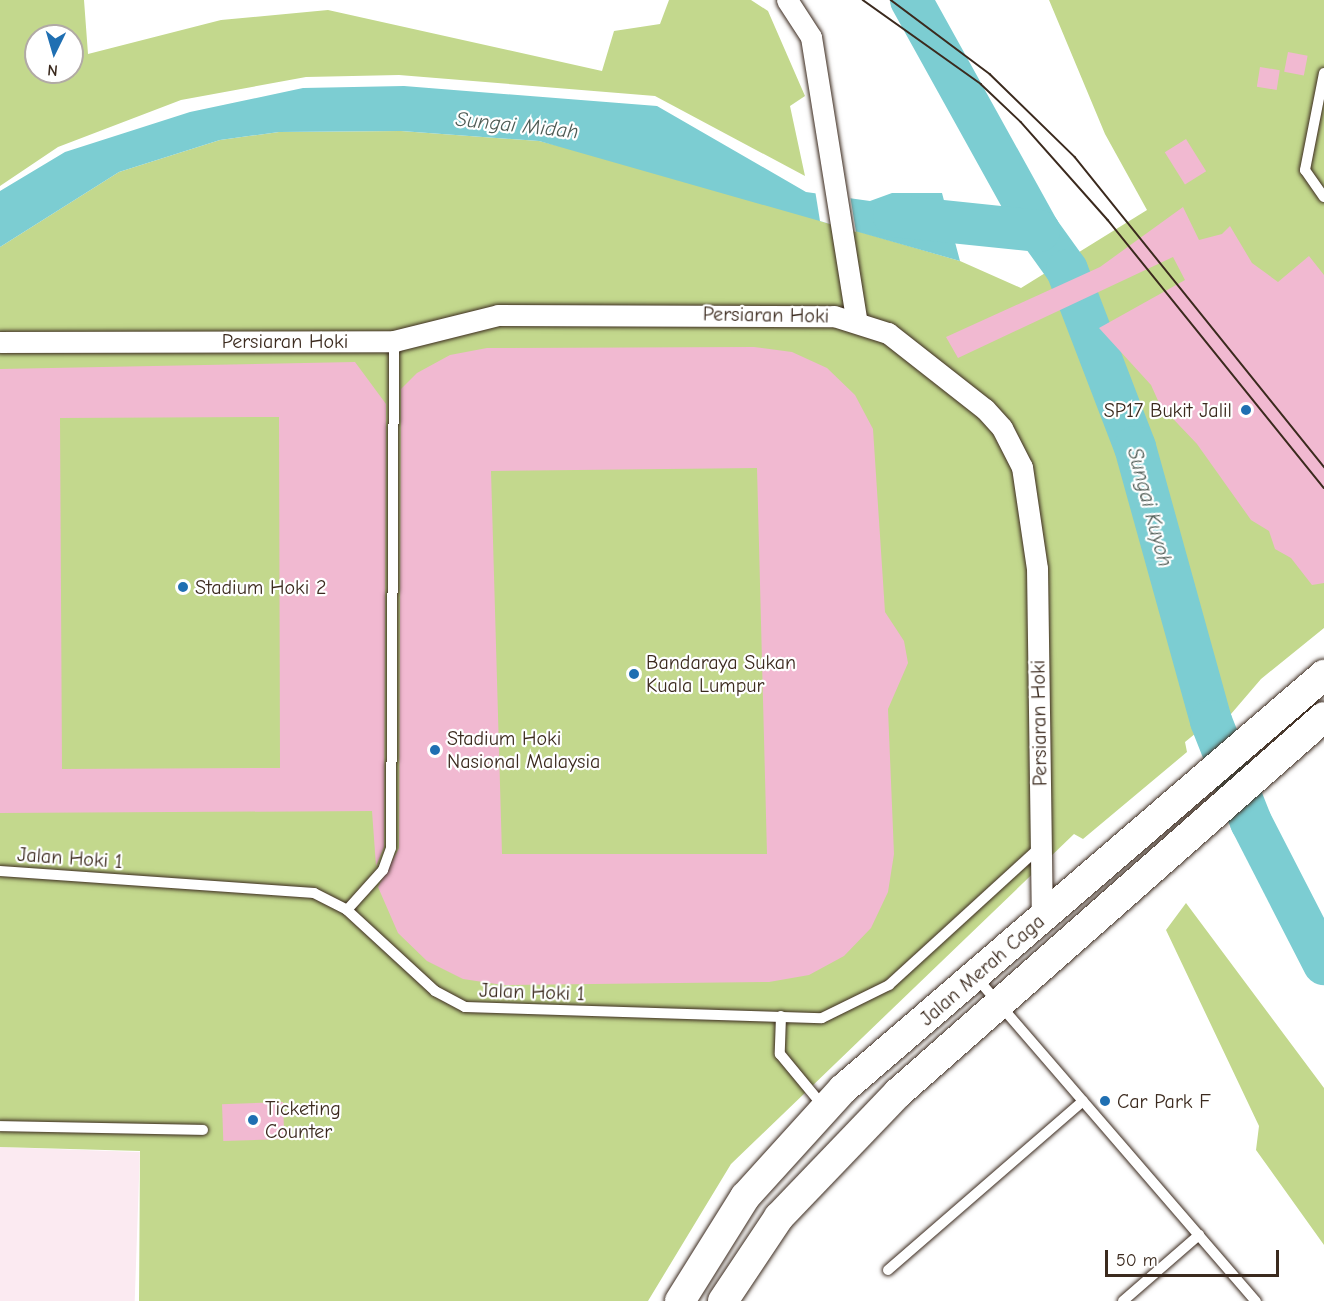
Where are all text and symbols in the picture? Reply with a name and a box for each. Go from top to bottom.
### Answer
north arrow [24,24,84,84]
text: N [47,61,59,79]
water label: Sungai Midah [454,106,580,144]
street label: Persiaran Hoki [703,302,829,328]
street label: Persiaran Hoki [222,329,348,353]
place label: SP17 Bukit Jalil [1104,398,1232,422]
marker: SP17 Bukit Jalil [1237,401,1255,419]
water label: Sungai Kuyoh [1122,445,1178,569]
place label: Stadium Hoki 2 [195,575,326,599]
marker: Stadium Hoki 2 [176,580,190,594]
place label: Bandaraya Sukan Kuala Lumpur [646,650,796,697]
street label: Persiaran Hoki [1026,660,1052,786]
marker: Bandaraya Sukan Kuala Lumpur [627,667,641,681]
place label: Stadium Hoki Nasional Malaysia [447,726,600,773]
marker: Stadium Hoki Nasional Malaysia [428,743,442,757]
street label: Jalan Hoki 1 [16,842,124,874]
street label: Jalan Merah Caga [915,909,1049,1031]
street label: Jalan Hoki 1 [479,978,585,1006]
place label: Car Park F [1117,1089,1211,1113]
marker: Car Park F [1098,1094,1112,1108]
place label: Ticketing Counter [265,1096,341,1143]
marker: Ticketing Counter [246,1113,260,1127]
scale bar [1108,1238,1282,1276]
text: 50 m [1116,1250,1158,1271]

